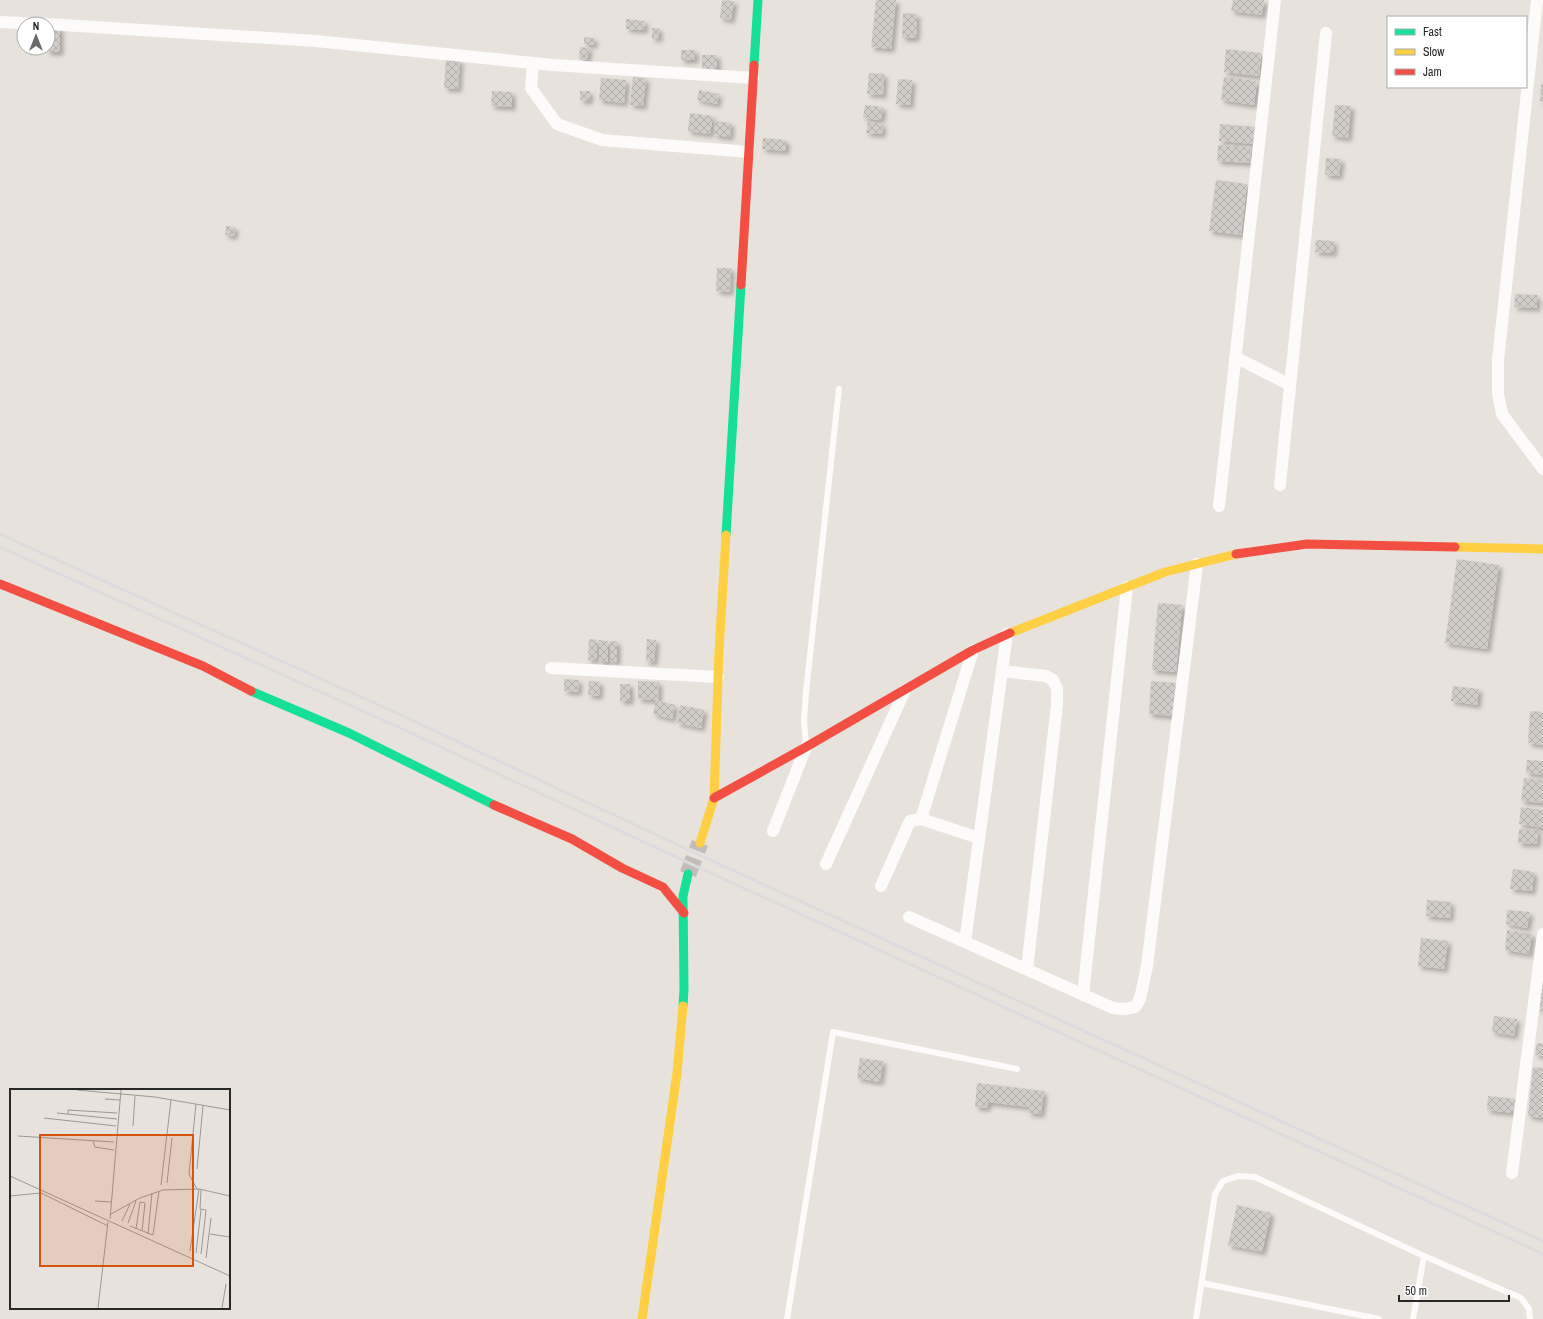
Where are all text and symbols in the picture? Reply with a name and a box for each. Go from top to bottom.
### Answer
north arrow [16,16,56,56]
legend [1387,16,1527,88]
text: N [33,19,39,33]
text: Fast [1423,24,1442,40]
text: Slow [1423,44,1445,60]
text: Jam [1423,64,1442,80]
inset map [10,1089,230,1309]
scale bar [1399,1277,1509,1303]
text: 50 m [1405,1283,1427,1299]

